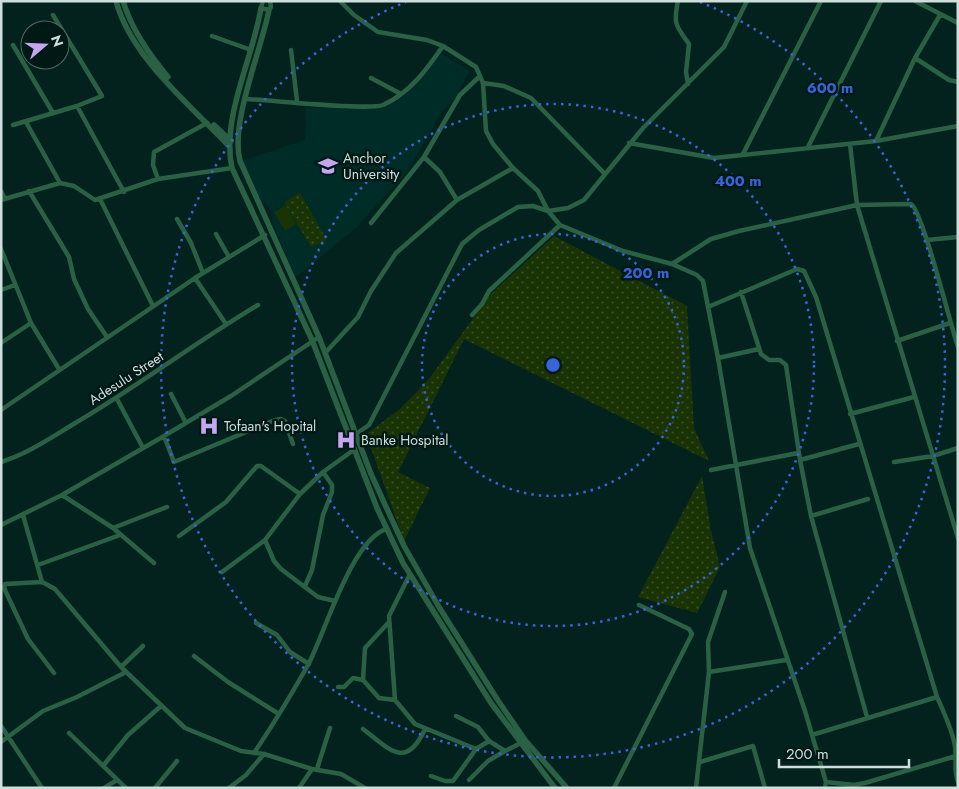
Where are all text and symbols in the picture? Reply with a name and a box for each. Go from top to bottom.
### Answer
north arrow [20,20,70,70]
text: N [46,32,69,49]
text: 600 m [807,77,853,99]
place label: Anchor University [343,148,400,184]
school or university icon: Anchor University [317,155,339,177]
text: 400 m [714,170,762,192]
text: 200 m [623,262,669,284]
street label: Adesulu Street [85,346,168,410]
centre of rings [544,356,562,374]
hospital icon: Tofaan's Hopital [198,415,220,437]
place label: Tofaan's Hopital [224,416,316,436]
hospital icon: Banke Hospital [335,429,357,451]
place label: Banke Hospital [361,430,449,450]
scale bar [779,736,909,768]
text: 200 m [786,743,829,765]

